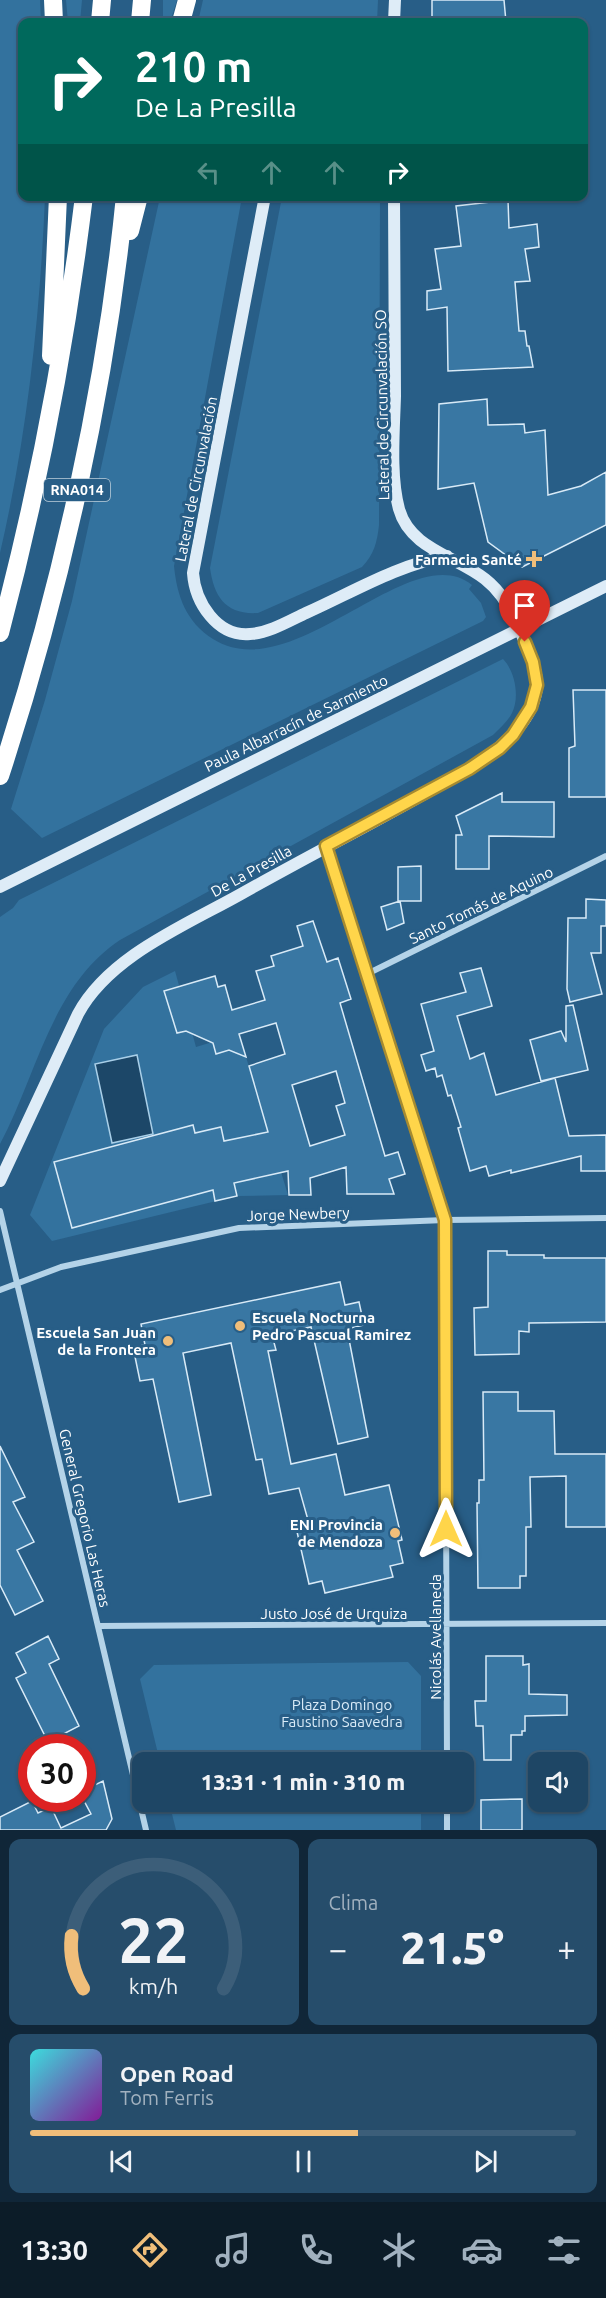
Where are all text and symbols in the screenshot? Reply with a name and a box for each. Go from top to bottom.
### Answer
icon: right [36,42,114,120]
text: 210 m [135,43,252,90]
text: De La Presilla [135,92,297,122]
icon: left [192,156,225,189]
icon: ahead [255,156,288,189]
icon: ahead [318,156,351,189]
icon: right [381,156,414,189]
street label: Lateral de Circunvalación SO [372,309,392,501]
street label: Lateral de Circunvalación [172,395,220,563]
road number: RNA014 [44,479,110,501]
place label: Farmacia Santé [415,551,522,568]
marker: Farmacia Santé [527,552,541,566]
pin [499,580,550,642]
icon: arrive [508,589,541,622]
street label: Paula Albarracín de Sarmiento [202,671,390,775]
street label: De La Presilla [208,842,294,900]
street label: Santo Tomás de Aquino [406,863,556,947]
street label: Jorge Newbery [246,1204,350,1224]
place label: Escuela Nocturna Pedro Pascual Ramirez [252,1309,411,1343]
marker: Escuela Nocturna Pedro Pascual Ramirez [233,1319,247,1333]
place label: Escuela San Juan de la Frontera [36,1324,156,1358]
marker: Escuela San Juan de la Frontera [161,1334,175,1348]
street label: General Gregorio Las Heras [56,1427,114,1609]
position arrow [414,1497,478,1561]
place label: ENI Provincia de Mendoza [290,1516,383,1550]
marker: ENI Provincia de Mendoza [388,1526,402,1540]
street label: Nicolás Avellaneda [427,1574,444,1700]
street label: Justo José de Urquiza [261,1605,407,1622]
park label: Plaza Domingo Faustino Saavedra [281,1696,403,1730]
speed limit sign: 30 [18,1734,96,1812]
map controls [528,1752,588,1812]
button: sound [528,1752,588,1812]
text: 13:31 · 1 min · 310 m [201,1769,405,1794]
text: Clima [329,1891,378,1914]
text: 22 [119,1905,189,1975]
text: 21.5° [400,1922,504,1973]
text: − [329,1930,347,1967]
text: + [557,1930,576,1967]
text: km/h [129,1974,178,1998]
text: Open Road [120,2061,234,2086]
text: Tom Ferris [120,2086,214,2109]
icon: previous [105,2145,138,2178]
icon: pause [287,2145,320,2178]
icon: next [469,2145,502,2178]
icon: directions [129,2229,171,2271]
icon: music [212,2229,254,2271]
icon: phone [295,2229,337,2271]
icon: climate [378,2229,420,2271]
icon: car [461,2229,503,2271]
icon: filters [543,2229,585,2271]
text: 13:30 [20,2235,88,2265]

